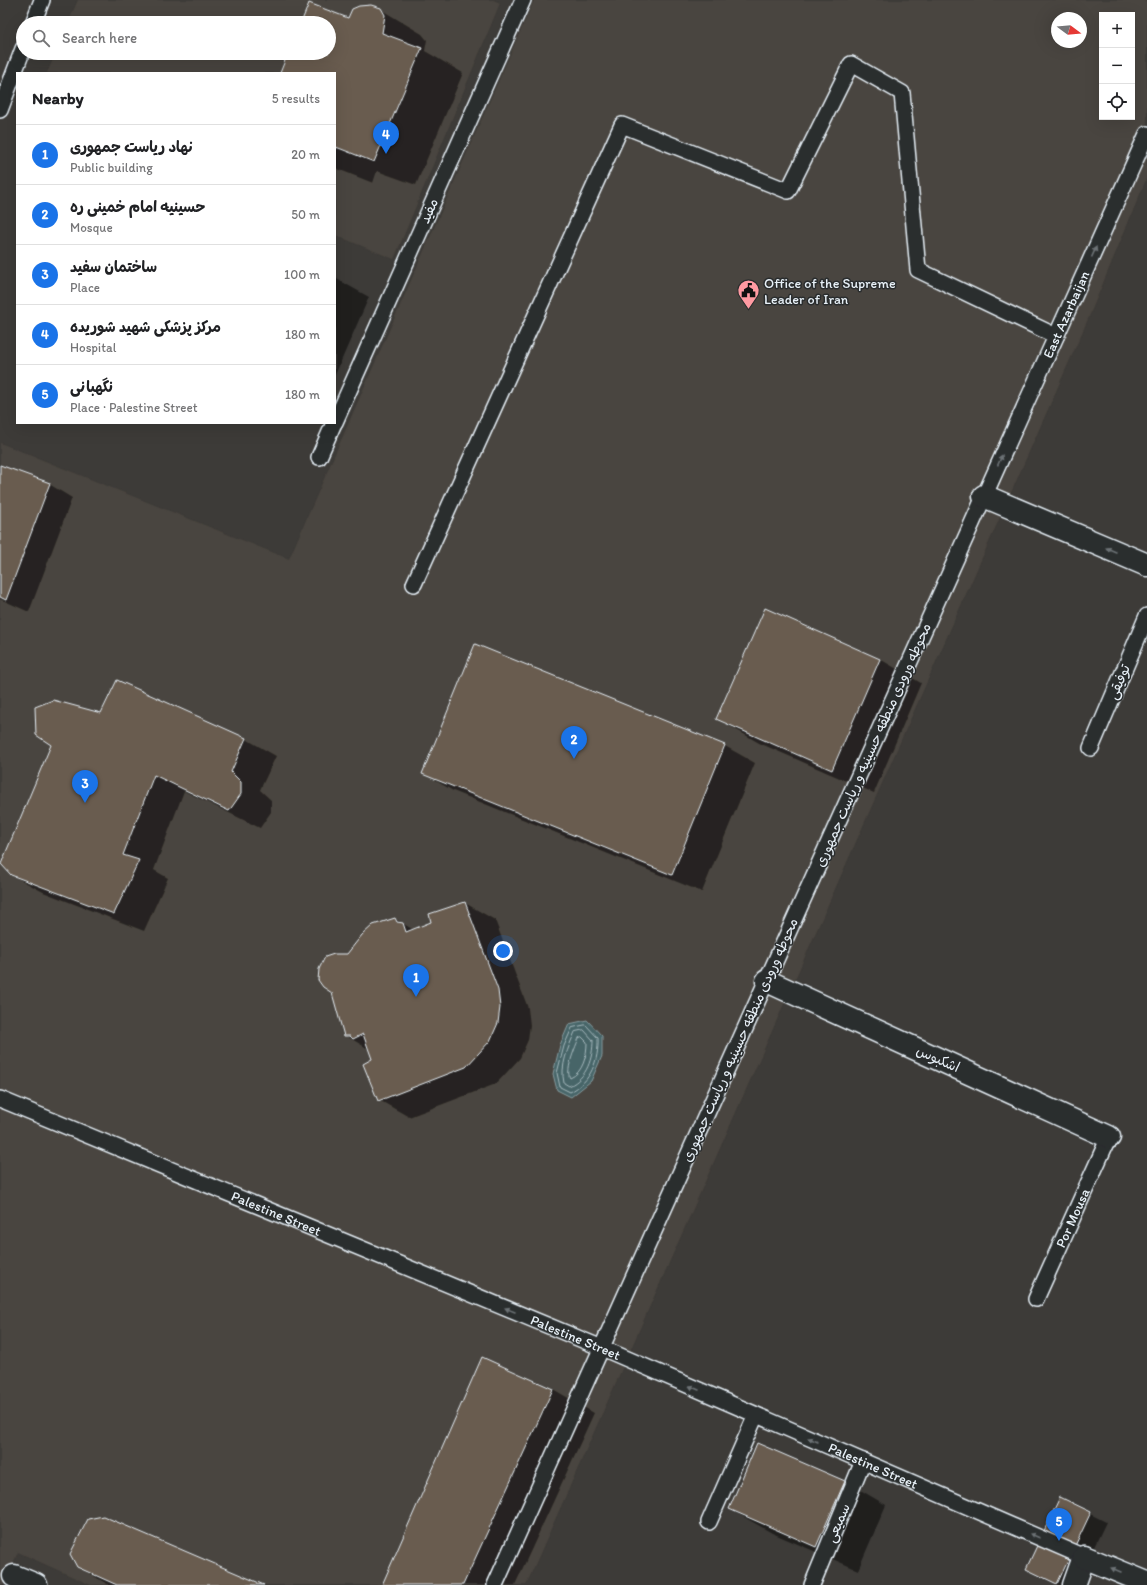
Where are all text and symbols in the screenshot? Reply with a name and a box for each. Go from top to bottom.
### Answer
north arrow [1051,12,1087,48]
map controls [1099,12,1135,120]
button: + [1099,12,1135,48]
search box [16,16,336,60]
icon: search [30,27,52,49]
text: Search here [62,29,137,47]
button: − [1099,48,1135,84]
button: locate [1099,84,1135,120]
text: Nearby [32,88,84,108]
text: 5 results [272,91,320,106]
pin: 4 [373,121,399,154]
text: نهاد ریاست جمهوری [70,138,194,156]
text: 1 [42,147,48,162]
text: 20 m [291,147,320,162]
text: Public building [70,160,153,175]
street label: مفید [416,196,442,226]
text: حسینیه امام خمینی ره [70,198,205,216]
text: 2 [42,207,48,222]
text: 50 m [291,207,320,222]
text: Mosque [70,220,113,235]
one-way arrow [1091,247,1097,258]
text: ساختمان سفید [70,258,157,276]
text: 3 [41,267,49,282]
text: 100 m [284,267,320,282]
street label: East Azarbaijan [1039,268,1093,361]
place label: Office of the Supreme Leader of Iran [764,275,896,308]
public building icon: Office of the Supreme Leader of Iran [736,278,762,311]
text: Place [70,280,100,295]
text: مرکز پزشکی شهید شوریده [70,318,221,336]
text: 4 [41,327,49,342]
text: 180 m [285,327,320,342]
text: Hospital [70,340,117,355]
text: نگهبانی [70,378,113,396]
text: 5 [42,387,48,402]
text: 180 m [285,387,320,402]
text: Place · Palestine Street [70,400,198,415]
one-way arrow [998,454,1004,466]
one-way arrow [1105,546,1117,552]
street label: محوطه ورودی منطقه حسینیه و ریاست جمهوری [811,620,936,870]
street label: توفیقی [1104,661,1134,702]
pin: 2 [561,726,587,759]
pin: 3 [72,770,98,803]
street label: محوطه ورودی منطقه حسینیه و ریاست جمهوری [678,915,803,1165]
your location [493,941,513,961]
pin: 1 [403,964,429,997]
street label: اشکبوس [914,1042,962,1076]
street label: Por Mousa [1052,1185,1094,1250]
street label: Palestine Street [229,1187,324,1239]
one-way arrow [503,1307,515,1313]
street label: Palestine Street [528,1311,623,1364]
one-way arrow [688,1385,700,1391]
one-way arrow [808,1437,819,1443]
street label: Palestine Street [826,1439,920,1492]
street label: سمیعی [822,1501,854,1545]
pin: 5 [1046,1508,1072,1541]
one-way arrow [1030,1533,1041,1539]
one-way arrow [1110,1567,1121,1573]

